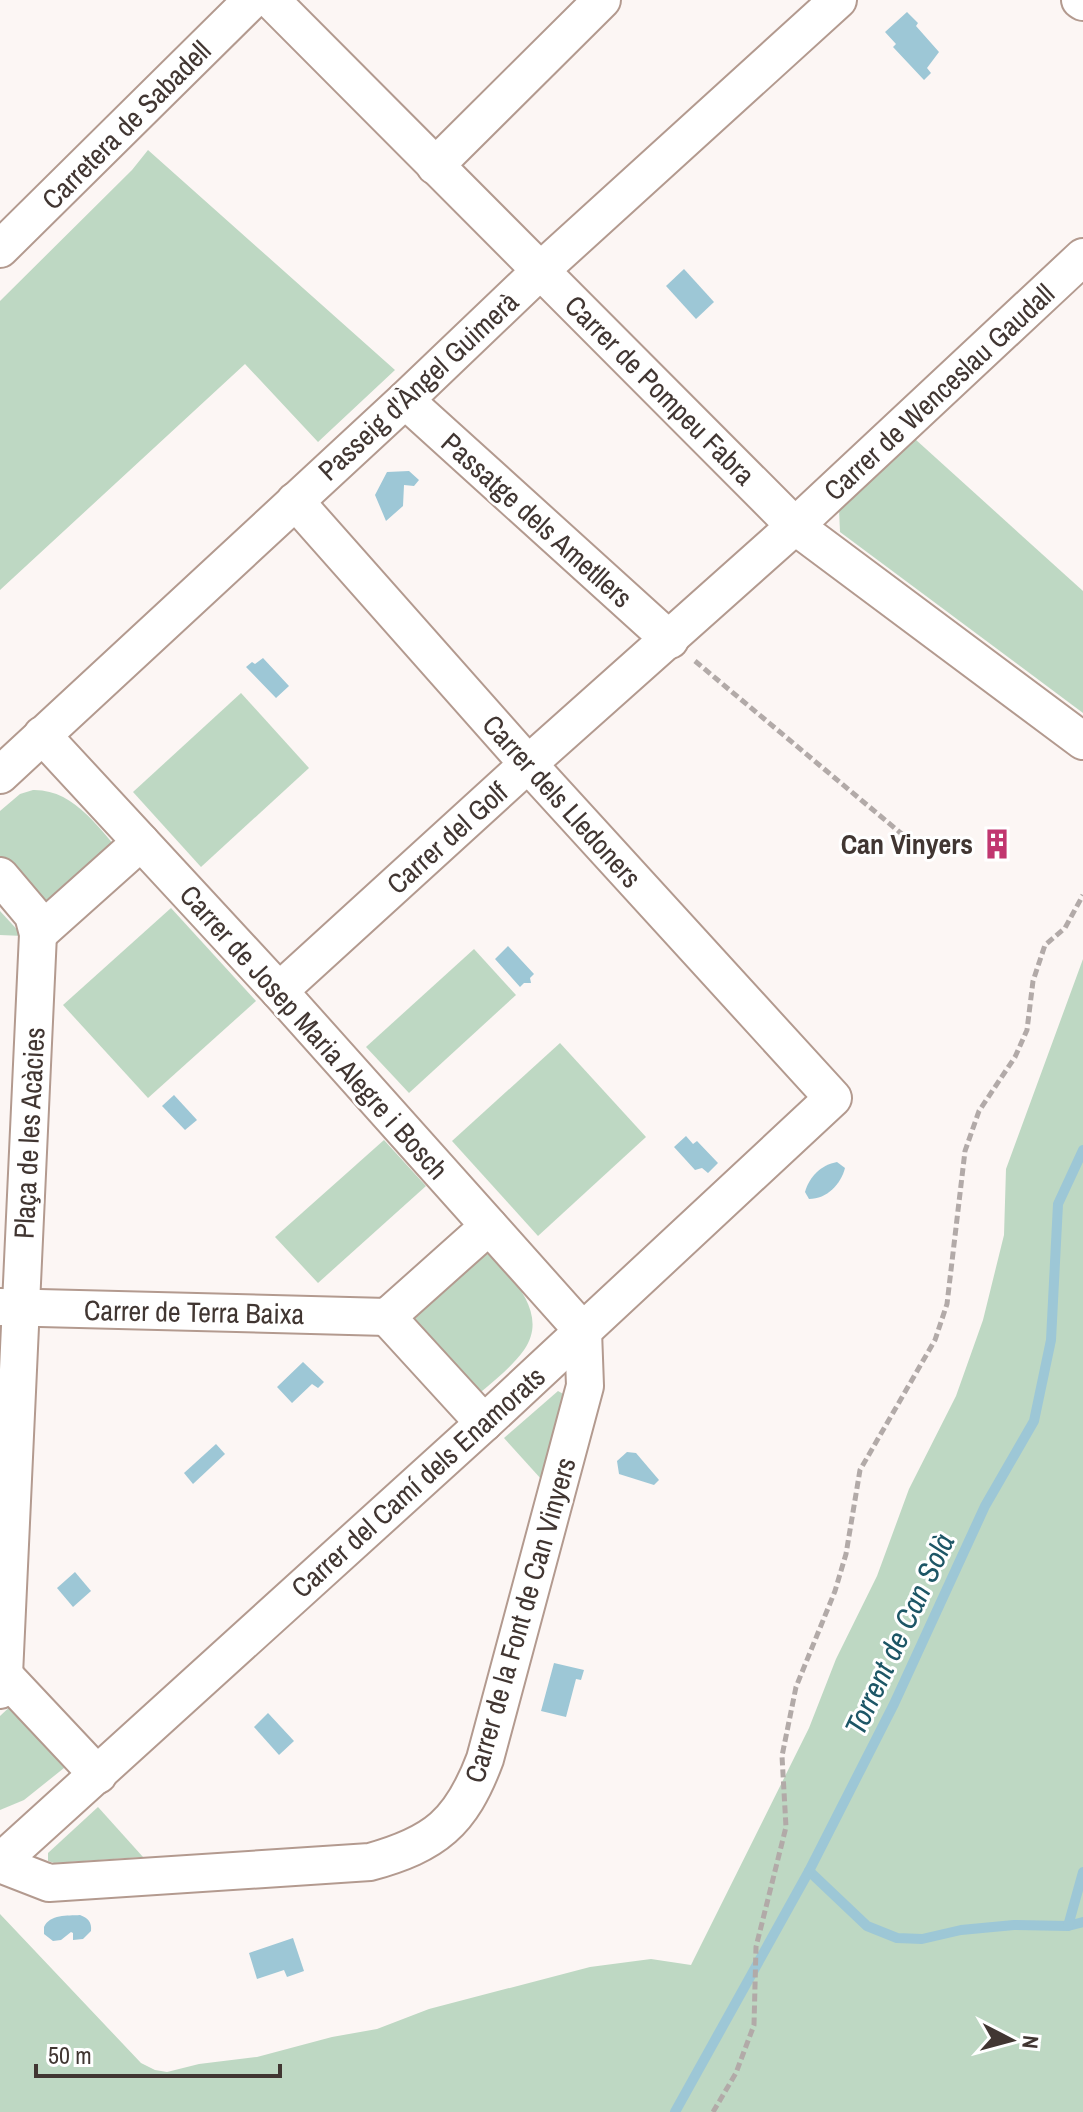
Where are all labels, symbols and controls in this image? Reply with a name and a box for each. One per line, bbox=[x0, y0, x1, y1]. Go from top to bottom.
street label: Carretera de Sabadell bbox=[33, 32, 219, 218]
street label: Carrer de Wenceslau Gaudall bbox=[816, 275, 1062, 509]
street label: Passeig d'Àngel Guimerà bbox=[310, 283, 527, 489]
street label: Carrer de Pompeu Fabra bbox=[557, 287, 763, 493]
street label: Passatge dels Ametllers bbox=[433, 424, 641, 616]
street label: Carrer dels Lledoners bbox=[474, 706, 650, 896]
street label: Carrer del Golf bbox=[378, 773, 516, 902]
place label: Can Vinyers bbox=[841, 825, 973, 863]
building icon: Can Vinyers bbox=[980, 827, 1014, 861]
street label: Carrer de Josep Maria Alegre i Bosch bbox=[171, 877, 457, 1187]
street label: Plaça de les Acàcies bbox=[4, 1026, 54, 1240]
street label: Carrer de Terra Baixa bbox=[83, 1291, 305, 1333]
street label: Carrer del Camí dels Enamorats bbox=[283, 1358, 553, 1606]
street label: Carrer de la Font de Can Vinyers bbox=[455, 1453, 585, 1787]
water label: Torrent de Can Solà bbox=[835, 1527, 963, 1741]
north arrow bbox=[971, 2000, 1051, 2080]
scale bar bbox=[36, 2028, 280, 2078]
text: N bbox=[1015, 2034, 1046, 2050]
text: 50 m bbox=[48, 2039, 92, 2071]

